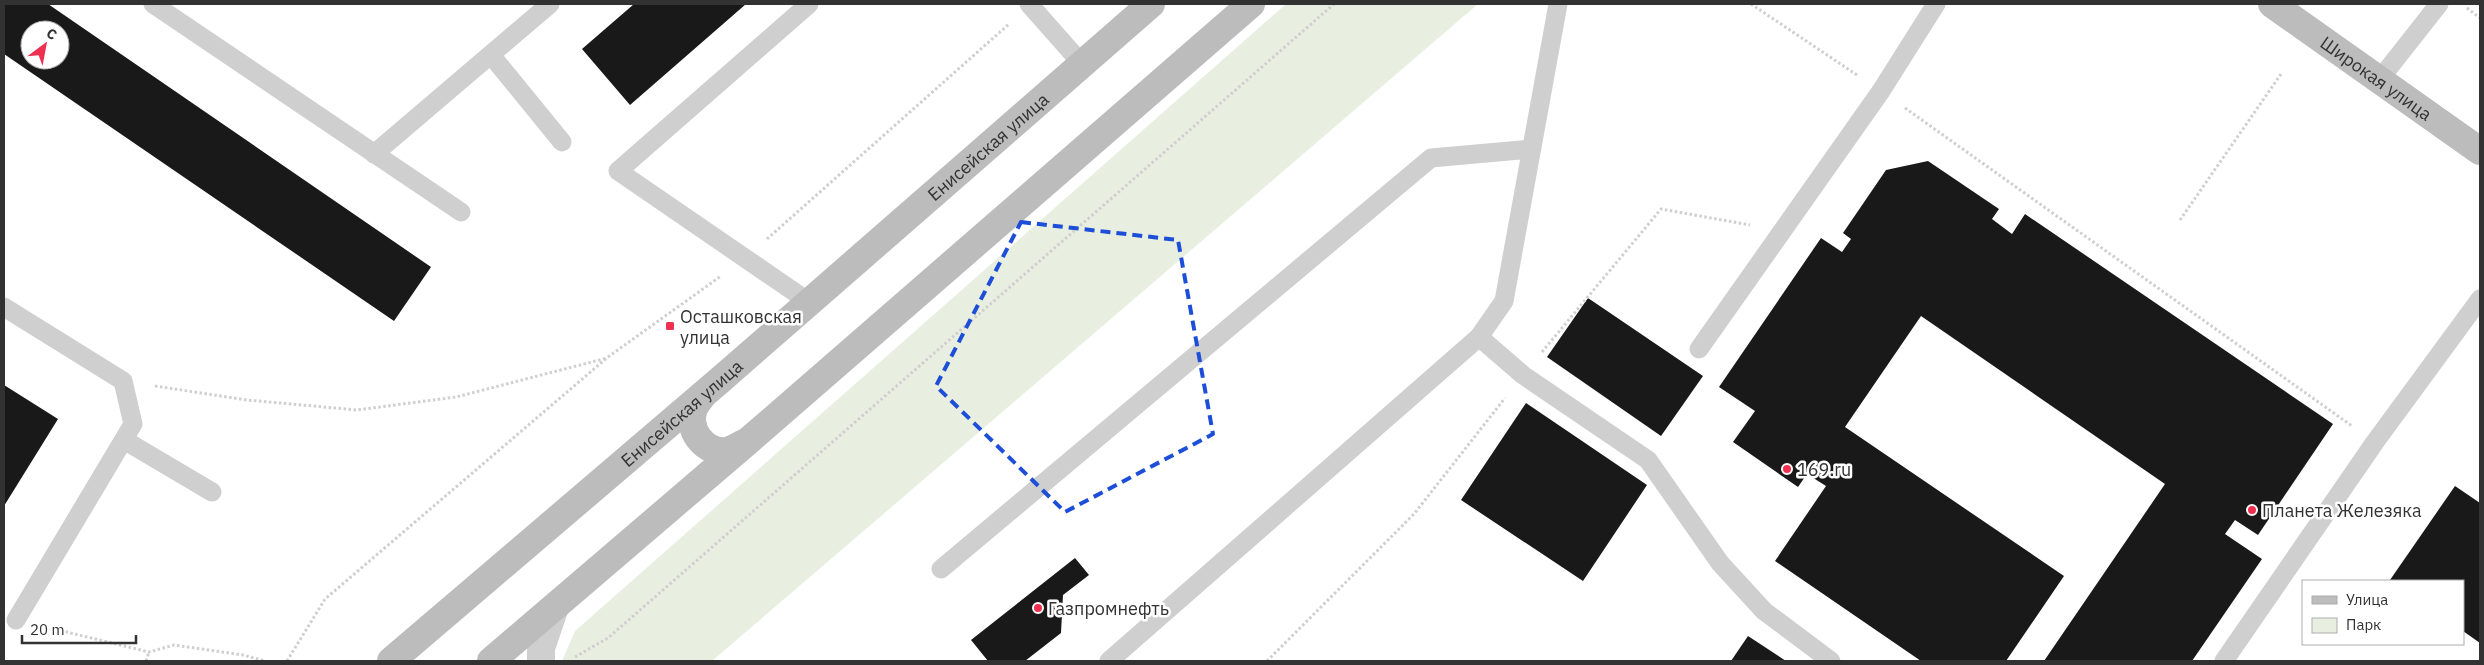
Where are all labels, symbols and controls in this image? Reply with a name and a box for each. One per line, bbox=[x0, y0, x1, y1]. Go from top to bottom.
north arrow bbox=[20, 20, 70, 70]
text: С bbox=[43, 24, 61, 44]
street label: Широкая улица bbox=[2316, 31, 2437, 125]
street label: Енисейская улица bbox=[922, 87, 1053, 206]
place label: Осташковская улица bbox=[680, 305, 802, 349]
marker: Осташковская улица bbox=[664, 320, 676, 332]
street label: Енисейская улица bbox=[616, 354, 747, 472]
place label: 169.ru bbox=[1797, 458, 1851, 481]
marker: 169.ru bbox=[1781, 463, 1793, 475]
place label: Планета Железяка bbox=[2262, 499, 2422, 522]
marker: Планета Железяка bbox=[2246, 504, 2258, 516]
legend bbox=[2302, 580, 2464, 645]
text: Улица bbox=[2346, 590, 2388, 609]
place label: Газпромнефть bbox=[1048, 597, 1169, 620]
marker: Газпромнефть bbox=[1032, 602, 1044, 614]
scale bar bbox=[22, 612, 136, 644]
text: Парк bbox=[2346, 615, 2381, 634]
text: 20 m bbox=[30, 620, 65, 639]

